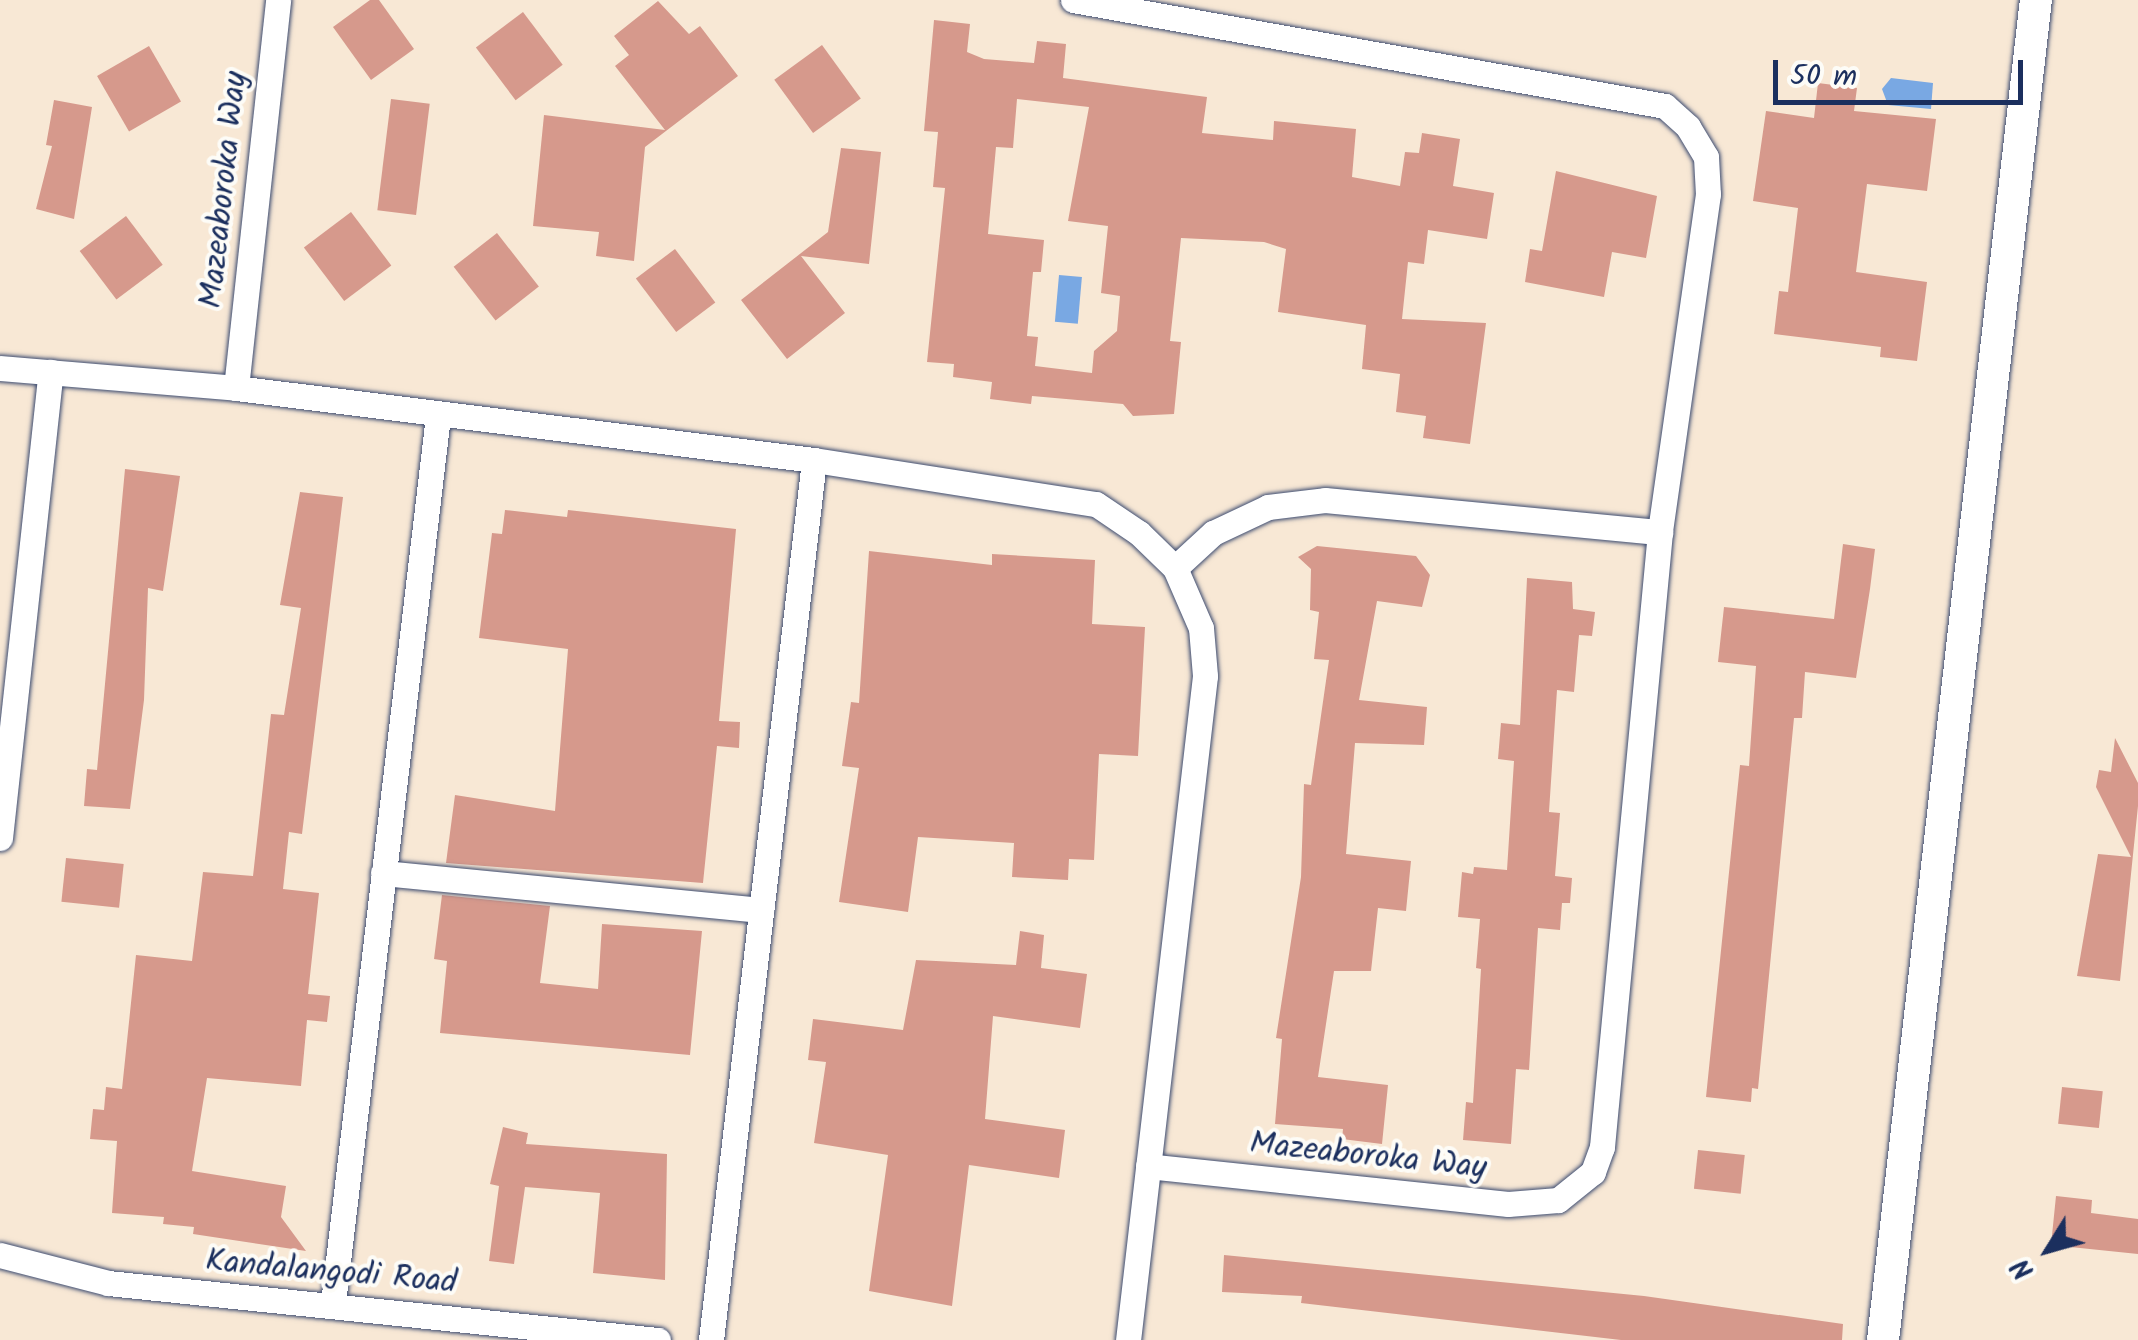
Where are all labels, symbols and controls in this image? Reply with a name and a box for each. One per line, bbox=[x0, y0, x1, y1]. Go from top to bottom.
scale bar bbox=[1778, 40, 2028, 102]
text: 50 m bbox=[1790, 53, 1857, 101]
street label: Mazeaboroka Way bbox=[193, 70, 257, 310]
street label: Mazeaboroka Way bbox=[1248, 1125, 1488, 1189]
north arrow bbox=[1998, 1200, 2098, 1300]
street label: Kandalangodi Road bbox=[204, 1243, 458, 1303]
text: N bbox=[2000, 1248, 2047, 1289]

